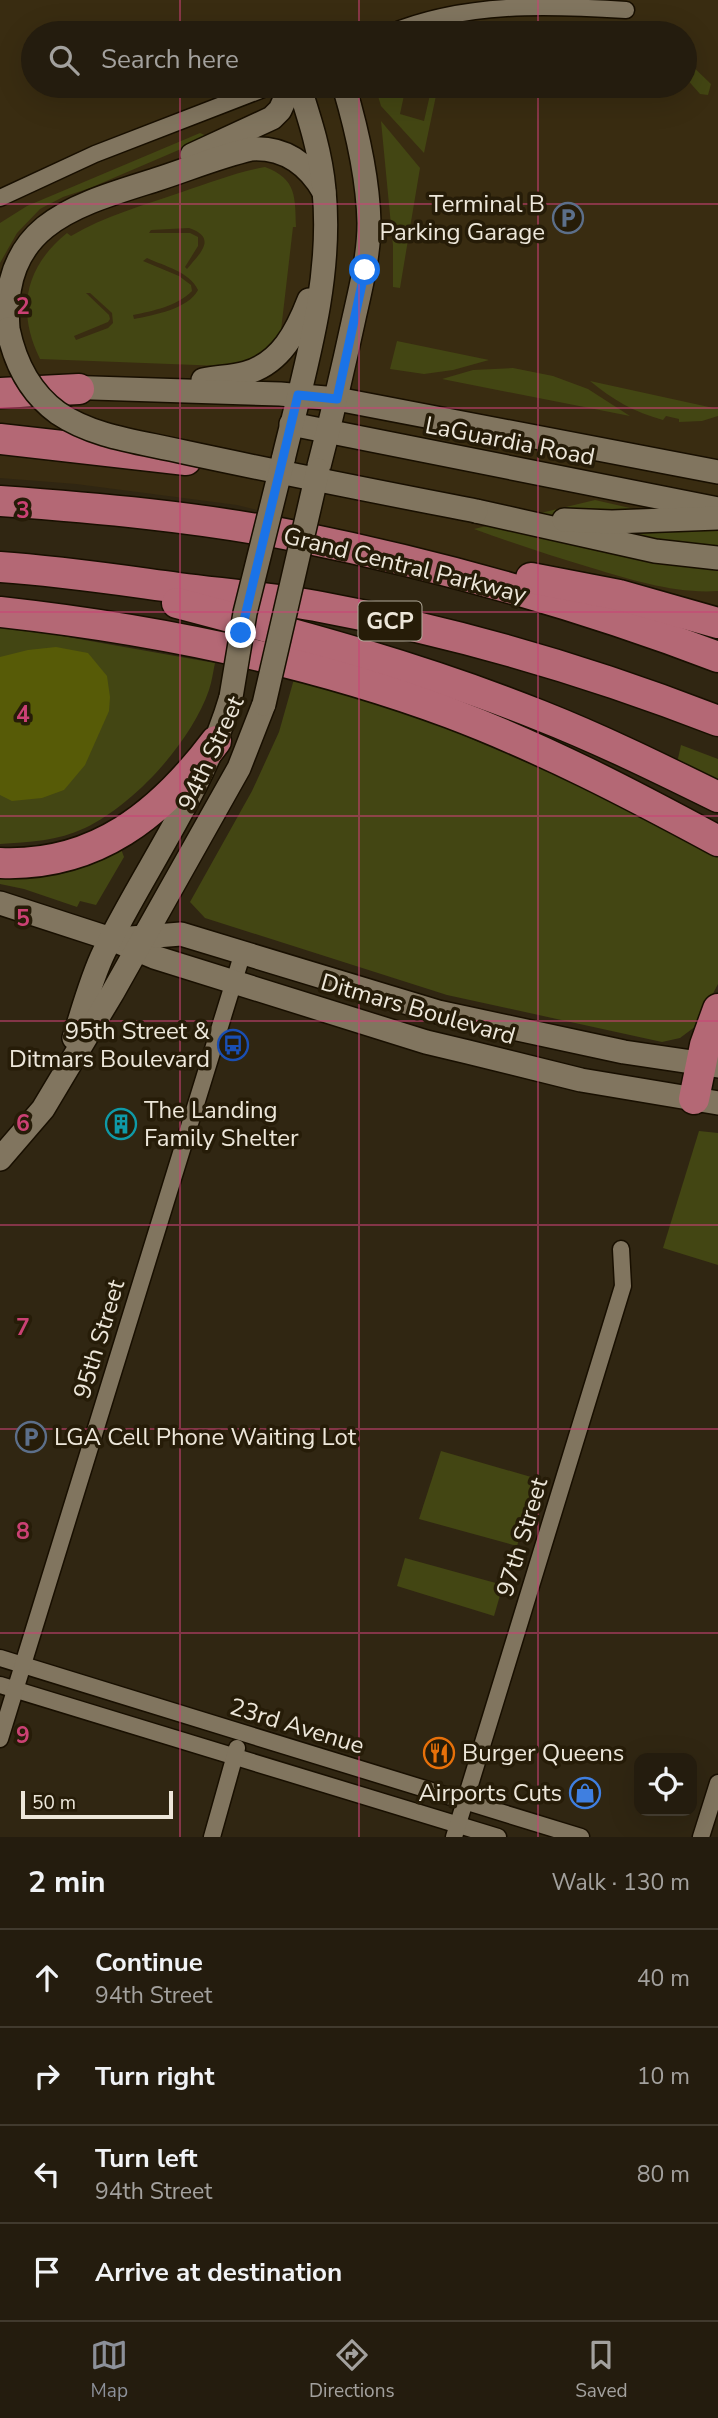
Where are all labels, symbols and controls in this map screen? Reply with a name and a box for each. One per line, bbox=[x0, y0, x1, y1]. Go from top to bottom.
search box bbox=[21, 21, 697, 98]
icon: search bbox=[45, 41, 83, 79]
text: Search here bbox=[101, 42, 239, 77]
place label: Terminal B Parking Garage bbox=[379, 188, 545, 248]
parking icon: Terminal B Parking Garage bbox=[551, 201, 585, 235]
route start bbox=[349, 254, 380, 285]
text: 2 bbox=[16, 291, 30, 322]
street label: LaGuardia Road bbox=[422, 409, 598, 473]
text: 3 bbox=[16, 495, 30, 526]
street label: Grand Central Parkway bbox=[280, 519, 531, 611]
road number: GCP bbox=[358, 601, 422, 640]
route end bbox=[225, 617, 256, 648]
street label: 94th Street bbox=[171, 690, 252, 815]
text: 4 bbox=[16, 699, 30, 730]
text: 5 bbox=[16, 903, 30, 934]
street label: Ditmars Boulevard bbox=[317, 966, 519, 1052]
place label: 95th Street & Ditmars Boulevard bbox=[9, 1015, 210, 1075]
bus stop icon: 95th Street & Ditmars Boulevard bbox=[216, 1028, 250, 1062]
place label: The Landing Family Shelter bbox=[144, 1094, 299, 1154]
building icon: The Landing Family Shelter bbox=[104, 1107, 138, 1141]
text: 6 bbox=[16, 1108, 30, 1139]
street label: 95th Street bbox=[66, 1275, 132, 1402]
text: 7 bbox=[16, 1312, 30, 1343]
parking icon: LGA Cell Phone Waiting Lot bbox=[14, 1420, 48, 1454]
place label: LGA Cell Phone Waiting Lot bbox=[54, 1421, 357, 1453]
street label: 97th Street bbox=[489, 1473, 555, 1600]
text: 8 bbox=[16, 1516, 30, 1547]
street label: 23rd Avenue bbox=[226, 1690, 368, 1762]
text: 9 bbox=[16, 1720, 30, 1751]
restaurant icon: Burger Queens bbox=[422, 1736, 456, 1770]
place label: Burger Queens bbox=[462, 1737, 624, 1769]
map controls bbox=[634, 1753, 697, 1816]
button: locate bbox=[634, 1753, 697, 1816]
shop icon: Airports Cuts bbox=[568, 1776, 602, 1810]
place label: Airports Cuts bbox=[418, 1777, 562, 1809]
scale bar bbox=[21, 1788, 173, 1820]
text: 50 m bbox=[32, 1790, 76, 1816]
text: 2 min bbox=[28, 1862, 106, 1903]
text: Walk · 130 m bbox=[551, 1867, 690, 1898]
text: Continue bbox=[95, 1945, 203, 1980]
icon: ahead bbox=[28, 1959, 66, 1997]
text: 40 m bbox=[637, 1963, 690, 1994]
text: 94th Street bbox=[95, 1980, 212, 2011]
icon: right bbox=[28, 2057, 66, 2095]
text: Turn right bbox=[95, 2059, 214, 2094]
text: 10 m bbox=[637, 2061, 690, 2092]
text: Turn left bbox=[95, 2141, 198, 2176]
icon: left bbox=[28, 2155, 66, 2193]
text: 80 m bbox=[637, 2159, 690, 2190]
text: 94th Street bbox=[95, 2176, 212, 2207]
icon: arrive bbox=[28, 2253, 66, 2291]
text: Arrive at destination bbox=[95, 2255, 342, 2290]
tab: Map bbox=[90, 2336, 128, 2404]
tab: Directions bbox=[309, 2336, 395, 2404]
tab: Saved bbox=[575, 2336, 628, 2404]

